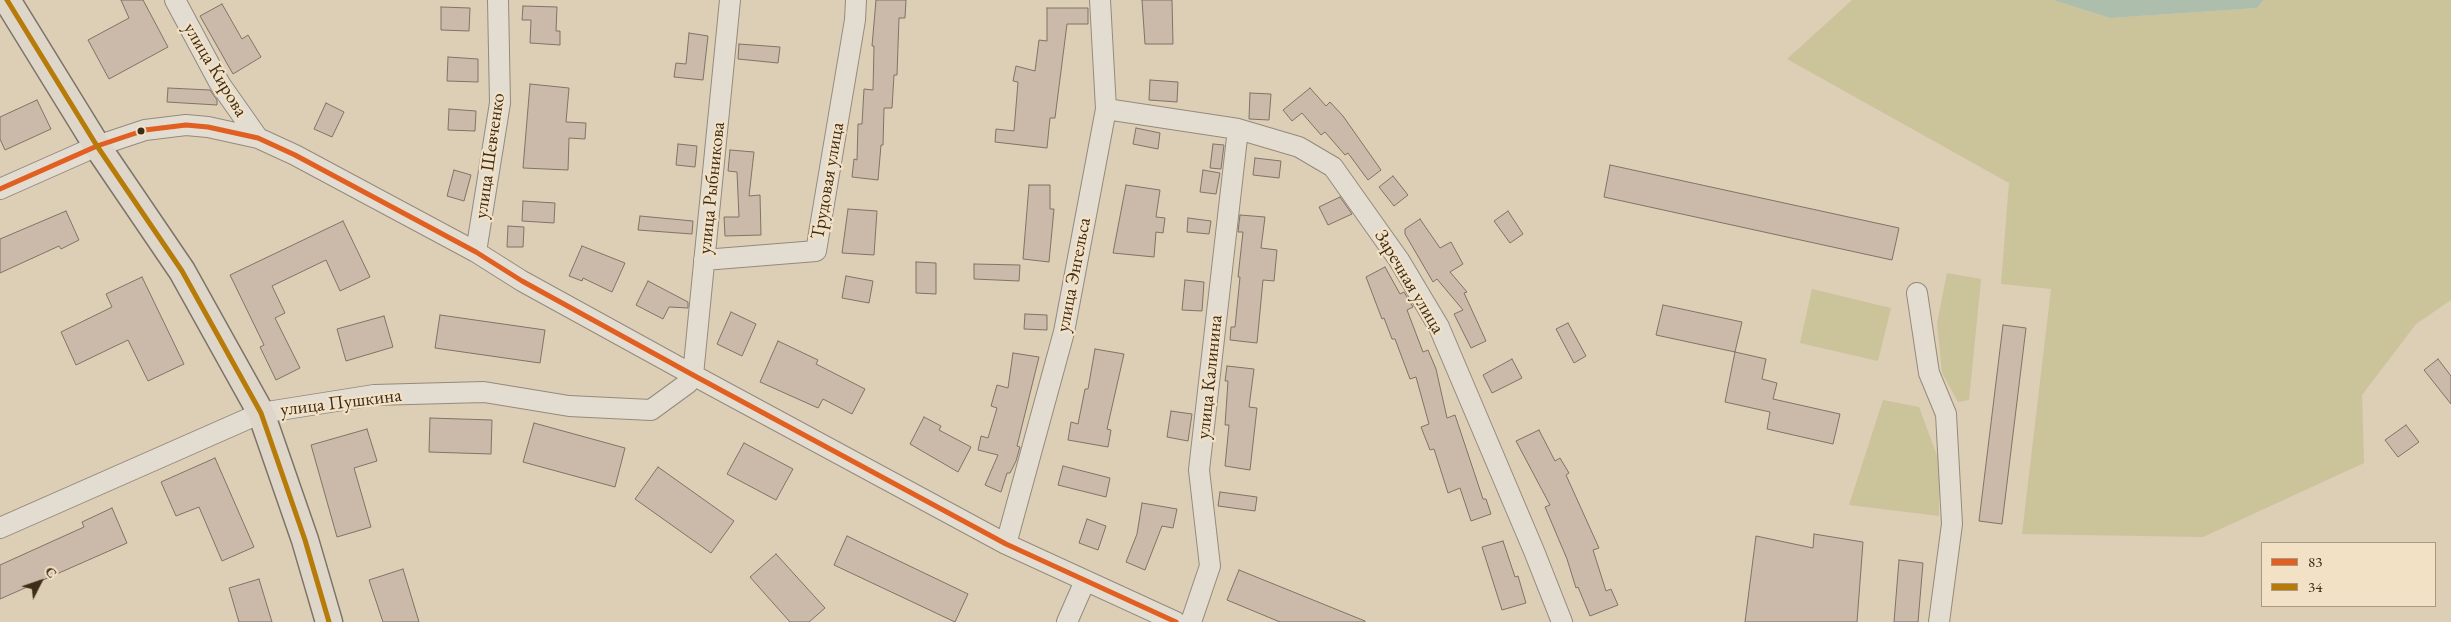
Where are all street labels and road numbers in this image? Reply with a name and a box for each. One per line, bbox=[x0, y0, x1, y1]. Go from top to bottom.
street label: улица Кирова bbox=[178, 19, 252, 121]
street label: улица Шевченко bbox=[470, 92, 510, 220]
street label: улица Рыбникова bbox=[694, 121, 730, 255]
street label: Трудовая улица bbox=[806, 121, 850, 241]
street label: улица Энгельса bbox=[1052, 216, 1096, 334]
street label: Заречная улица bbox=[1369, 226, 1449, 338]
street label: улица Калинина bbox=[1192, 314, 1228, 440]
street label: улица Пушкина bbox=[279, 384, 403, 422]

